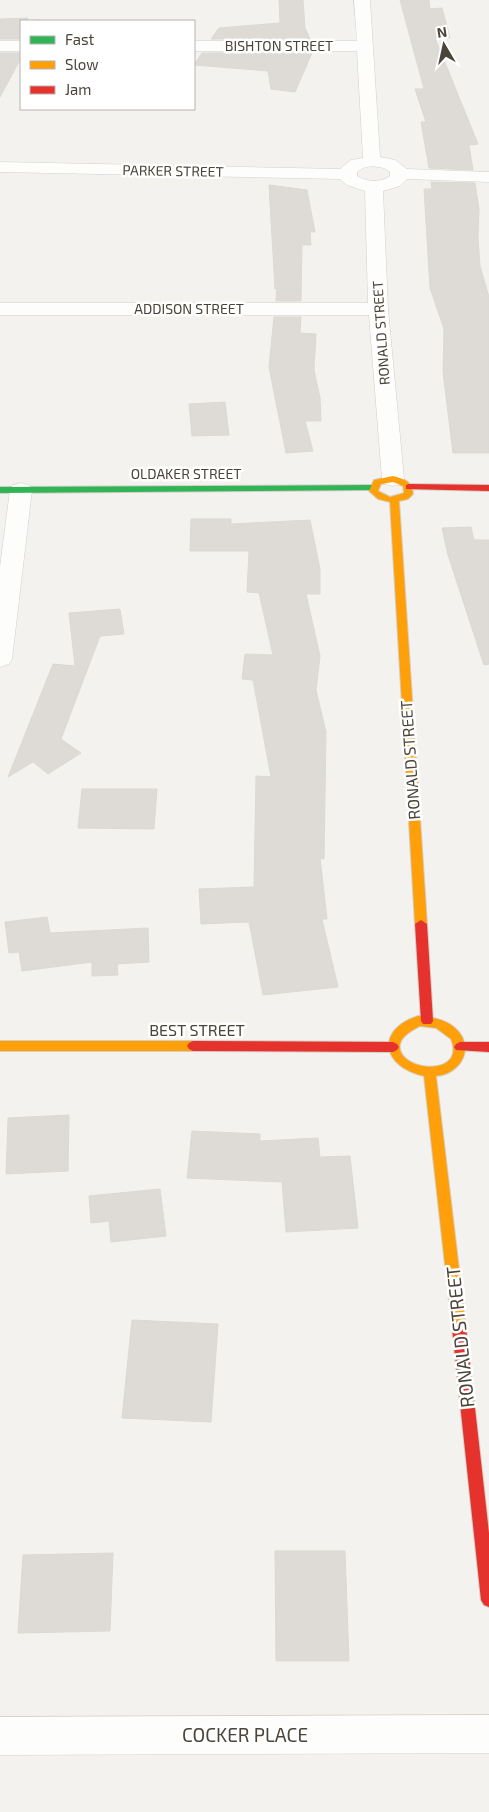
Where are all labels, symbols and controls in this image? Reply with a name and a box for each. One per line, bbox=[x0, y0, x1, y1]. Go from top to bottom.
legend bbox=[20, 20, 195, 110]
north arrow bbox=[419, 20, 469, 70]
text: N bbox=[436, 22, 448, 41]
text: Fast bbox=[65, 30, 95, 48]
street label: BISHTON STREET bbox=[225, 37, 333, 54]
text: Slow bbox=[65, 55, 99, 73]
text: Jam bbox=[65, 80, 91, 98]
street label: PARKER STREET bbox=[122, 161, 224, 180]
street label: RONALD STREET bbox=[368, 280, 393, 386]
street label: ADDISON STREET bbox=[134, 300, 244, 317]
street label: OLDAKER STREET bbox=[131, 465, 241, 482]
street label: RONALD STREET bbox=[396, 700, 423, 820]
street label: BEST STREET bbox=[149, 1020, 245, 1039]
street label: RONALD STREET bbox=[441, 1265, 478, 1409]
street label: COCKER PLACE bbox=[182, 1723, 308, 1746]

